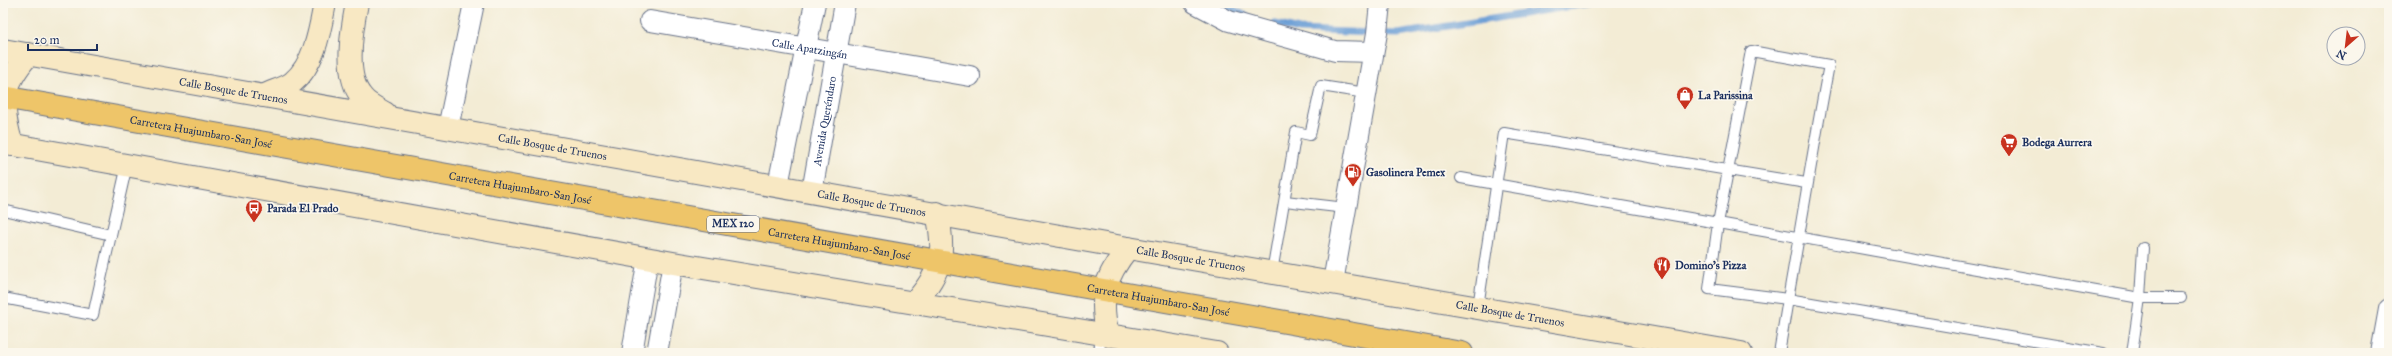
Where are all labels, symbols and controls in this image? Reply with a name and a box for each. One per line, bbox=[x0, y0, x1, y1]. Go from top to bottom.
scale bar bbox=[28, 26, 97, 52]
north arrow bbox=[2326, 26, 2366, 66]
text: 20 m bbox=[34, 33, 60, 47]
street label: Calle Apatzingán bbox=[771, 36, 848, 61]
text: N bbox=[2334, 46, 2349, 62]
street label: Calle Bosque de Truenos bbox=[178, 75, 289, 107]
street label: Avenida Queréndaro bbox=[810, 75, 839, 168]
shop icon: La Parissina bbox=[1675, 85, 1695, 110]
place label: La Parissina bbox=[1698, 89, 1753, 102]
street label: Carretera Huajumbaro-San José bbox=[129, 113, 274, 151]
street label: Calle Bosque de Truenos bbox=[497, 131, 608, 163]
supermarket icon: Bodega Aurrera bbox=[1999, 132, 2019, 157]
place label: Bodega Aurrera bbox=[2022, 136, 2092, 149]
fuel station icon: Gasolinera Pemex bbox=[1343, 162, 1363, 187]
place label: Gasolinera Pemex bbox=[1366, 166, 1445, 179]
street label: Carretera Huajumbaro-San José bbox=[448, 169, 593, 207]
street label: Calle Bosque de Truenos bbox=[816, 187, 927, 219]
bus stop icon: Parada El Prado bbox=[244, 198, 264, 223]
place label: Parada El Prado bbox=[267, 202, 339, 215]
road number: MEX 120 bbox=[707, 216, 759, 232]
street label: Carretera Huajumbaro-San José bbox=[767, 225, 912, 263]
street label: Calle Bosque de Truenos bbox=[1135, 243, 1246, 274]
restaurant icon: Domino's Pizza bbox=[1652, 255, 1672, 280]
place label: Domino's Pizza bbox=[1675, 259, 1747, 272]
street label: Carretera Huajumbaro-San José bbox=[1086, 281, 1231, 319]
street label: Calle Bosque de Truenos bbox=[1455, 298, 1566, 329]

